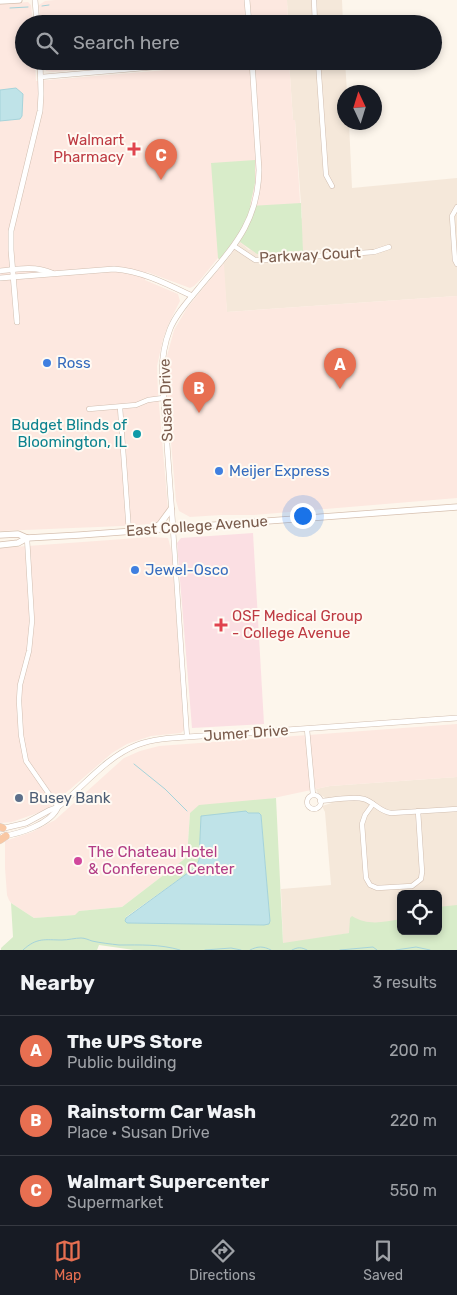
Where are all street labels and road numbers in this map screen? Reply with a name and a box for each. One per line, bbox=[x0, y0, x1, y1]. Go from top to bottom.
street label: Parkway Court bbox=[259, 243, 361, 267]
street label: Susan Drive bbox=[156, 358, 176, 442]
street label: East College Avenue bbox=[126, 512, 268, 540]
street label: Jumer Drive bbox=[203, 721, 289, 745]

